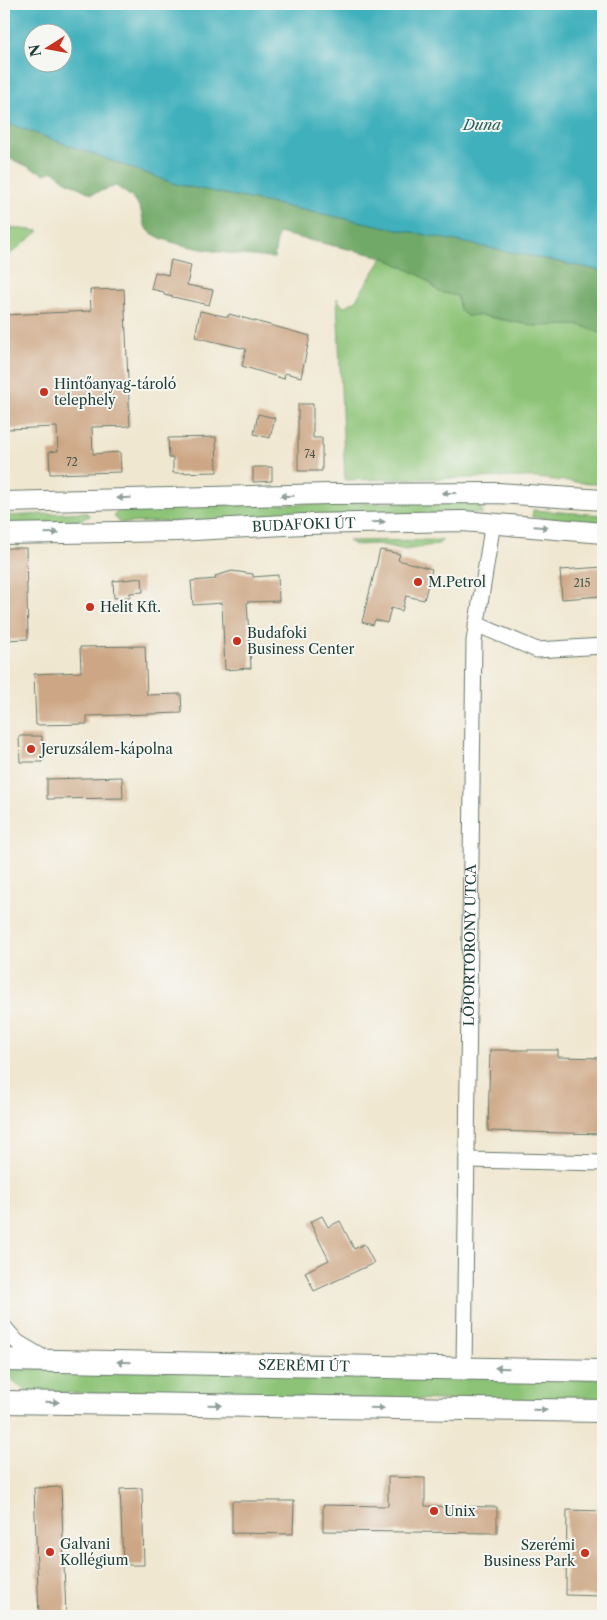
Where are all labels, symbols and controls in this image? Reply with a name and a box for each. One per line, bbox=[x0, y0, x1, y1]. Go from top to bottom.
north arrow bbox=[22, 22, 72, 72]
text: N bbox=[25, 43, 45, 58]
water label: Duna bbox=[462, 115, 501, 134]
place label: Hintőanyag-tároló telephely bbox=[54, 375, 176, 409]
marker: Hintőanyag-tároló telephely bbox=[38, 386, 50, 398]
house number: 74 bbox=[304, 447, 316, 461]
house number: 72 bbox=[66, 455, 78, 469]
one-way arrow bbox=[441, 490, 457, 498]
one-way arrow bbox=[278, 492, 294, 500]
one-way arrow bbox=[116, 494, 132, 502]
street label: BUDAFOKI ÚT bbox=[252, 513, 356, 536]
one-way arrow bbox=[370, 518, 386, 526]
one-way arrow bbox=[534, 523, 550, 531]
one-way arrow bbox=[45, 529, 61, 537]
place label: M.Petrol bbox=[428, 573, 486, 591]
marker: M.Petrol bbox=[412, 576, 424, 588]
house number: 215 bbox=[574, 576, 590, 590]
place label: Helit Kft. bbox=[100, 598, 161, 616]
marker: Helit Kft. bbox=[84, 601, 96, 613]
place label: Budafoki Business Center bbox=[247, 624, 354, 658]
marker: Budafoki Business Center bbox=[231, 635, 243, 647]
place label: Jeruzsálem-kápolna bbox=[39, 740, 174, 758]
marker: Jeruzsálem-kápolna bbox=[25, 743, 37, 755]
street label: LŐPORTORONY UTCA bbox=[459, 863, 480, 1026]
street label: SZERÉMI ÚT bbox=[258, 1356, 351, 1375]
one-way arrow bbox=[116, 1358, 132, 1366]
one-way arrow bbox=[494, 1364, 510, 1372]
one-way arrow bbox=[45, 1399, 61, 1407]
one-way arrow bbox=[207, 1401, 223, 1409]
one-way arrow bbox=[370, 1404, 386, 1412]
one-way arrow bbox=[532, 1406, 548, 1414]
place label: Unix bbox=[444, 1502, 476, 1520]
marker: Unix bbox=[428, 1505, 440, 1517]
place label: Galvani Kollégium bbox=[60, 1535, 128, 1569]
place label: Szerémi Business Park bbox=[483, 1536, 576, 1570]
marker: Galvani Kollégium bbox=[44, 1546, 56, 1558]
marker: Szerémi Business Park bbox=[579, 1547, 591, 1559]

